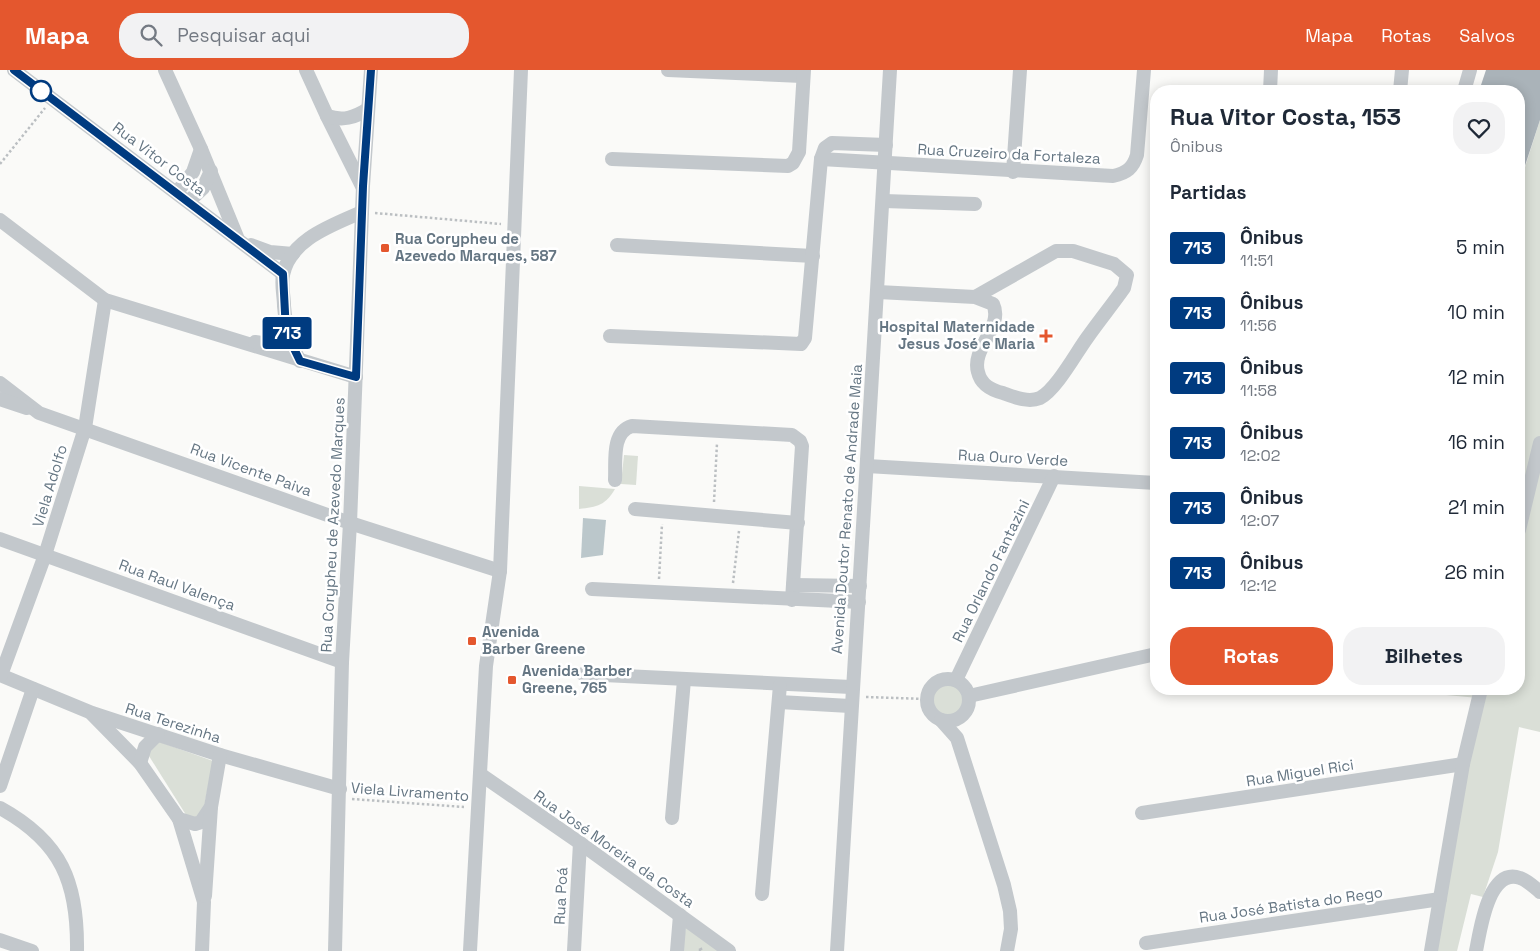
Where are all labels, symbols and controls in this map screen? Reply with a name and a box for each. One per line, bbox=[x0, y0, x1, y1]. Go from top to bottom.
search box bbox=[119, 13, 469, 58]
text: Mapa bbox=[25, 20, 89, 51]
icon: search bbox=[137, 21, 165, 49]
text: Pesquisar aqui bbox=[177, 23, 310, 48]
text: Mapa bbox=[1305, 24, 1353, 47]
text: Rotas bbox=[1381, 24, 1431, 47]
text: Salvos bbox=[1459, 24, 1515, 47]
unlabelled marker bbox=[30, 80, 52, 102]
text: Rua Vitor Costa, 153 bbox=[1170, 101, 1401, 132]
button: heart bbox=[1453, 102, 1505, 154]
street label: Rua Vitor Costa bbox=[109, 117, 210, 200]
text: Ônibus bbox=[1170, 136, 1223, 157]
street label: Rua Cruzeiro da Fortaleza bbox=[917, 139, 1101, 168]
text: Partidas bbox=[1170, 180, 1247, 205]
text: Ônibus bbox=[1240, 225, 1303, 250]
place label: Rua Corypheu de Azevedo Marques, 587 bbox=[395, 229, 557, 265]
text: 5 min bbox=[1456, 235, 1505, 260]
text: 713 bbox=[1183, 236, 1212, 259]
marker: Rua Corypheu de Azevedo Marques, 587 bbox=[379, 242, 391, 254]
text: 11:51 bbox=[1240, 250, 1273, 271]
text: Ônibus bbox=[1240, 290, 1303, 315]
text: 10 min bbox=[1447, 300, 1505, 325]
text: 713 bbox=[1183, 301, 1212, 324]
text: 11:56 bbox=[1240, 315, 1277, 336]
line badge: 713 bbox=[258, 317, 316, 349]
place label: Hospital Maternidade Jesus José e Maria bbox=[879, 317, 1035, 353]
text: 713 bbox=[273, 321, 301, 344]
marker: Hospital Maternidade Jesus José e Maria bbox=[1039, 329, 1053, 343]
text: Ônibus bbox=[1240, 355, 1303, 380]
street label: Avenida Doutor Renato de Andrade Maia bbox=[827, 363, 866, 655]
text: 12 min bbox=[1448, 365, 1505, 390]
text: 713 bbox=[1183, 366, 1212, 389]
text: 11:58 bbox=[1240, 380, 1277, 401]
street label: Rua Corypheu de Azevedo Marques bbox=[316, 397, 349, 653]
text: Ônibus bbox=[1240, 420, 1303, 445]
text: 16 min bbox=[1448, 430, 1505, 455]
text: 713 bbox=[1183, 431, 1212, 454]
street label: Rua Vicente Paiva bbox=[188, 439, 315, 500]
street label: Viela Adolfo bbox=[28, 442, 71, 529]
street label: Rua Ouro Verde bbox=[958, 445, 1069, 470]
text: 12:02 bbox=[1240, 445, 1280, 466]
text: Ônibus bbox=[1240, 485, 1303, 510]
text: 21 min bbox=[1448, 495, 1505, 520]
street label: Rua Orlando Fantazini bbox=[948, 496, 1033, 645]
text: 713 bbox=[1183, 496, 1212, 519]
text: 12:07 bbox=[1240, 510, 1279, 531]
text: Ônibus bbox=[1240, 550, 1303, 575]
street label: Rua Raul Valença bbox=[116, 555, 238, 614]
text: 26 min bbox=[1444, 560, 1505, 585]
text: 713 bbox=[1183, 561, 1212, 584]
text: 12:12 bbox=[1240, 575, 1277, 596]
place label: Avenida Barber Greene bbox=[482, 622, 586, 658]
button: Rotas bbox=[1170, 627, 1333, 685]
button: Bilhetes bbox=[1343, 627, 1505, 685]
marker: Avenida Barber Greene bbox=[466, 635, 478, 647]
place label: Avenida Barber Greene, 765 bbox=[522, 661, 632, 697]
marker: Avenida Barber Greene, 765 bbox=[506, 674, 518, 686]
street label: Rua Terezinha bbox=[123, 698, 224, 747]
street label: Rua Miguel Rici bbox=[1245, 755, 1355, 790]
street label: Viela Livramento bbox=[350, 778, 470, 805]
street label: Rua José Moreira da Costa bbox=[530, 786, 699, 912]
street label: Rua Poá bbox=[550, 866, 572, 925]
street label: Rua José Batista do Rego bbox=[1198, 882, 1384, 927]

